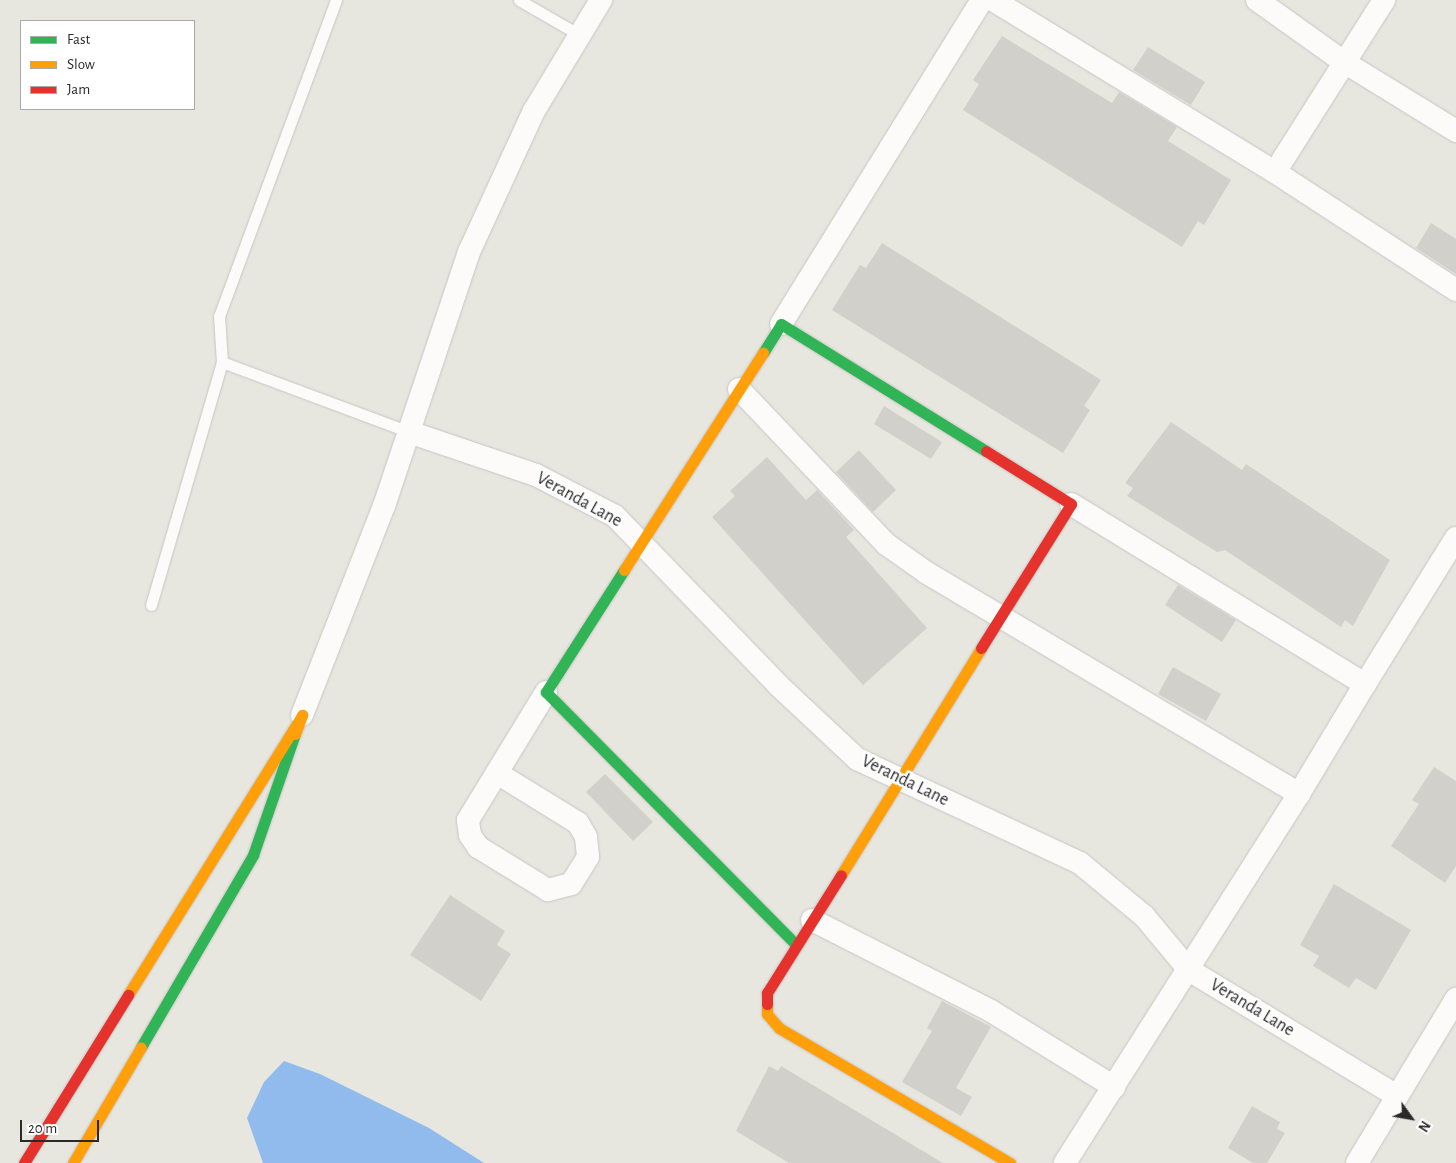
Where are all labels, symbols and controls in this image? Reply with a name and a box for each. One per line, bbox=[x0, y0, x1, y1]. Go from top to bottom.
legend bbox=[20, 20, 195, 110]
text: Fast bbox=[67, 32, 90, 47]
text: Slow bbox=[67, 57, 95, 72]
text: Jam bbox=[67, 82, 90, 97]
street label: Veranda Lane bbox=[532, 468, 626, 532]
street label: Veranda Lane bbox=[858, 751, 952, 811]
street label: Veranda Lane bbox=[1206, 974, 1298, 1042]
north arrow bbox=[1386, 1093, 1436, 1143]
scale bar bbox=[22, 1110, 101, 1142]
text: N bbox=[1415, 1118, 1432, 1134]
text: 20 m bbox=[28, 1121, 57, 1136]

